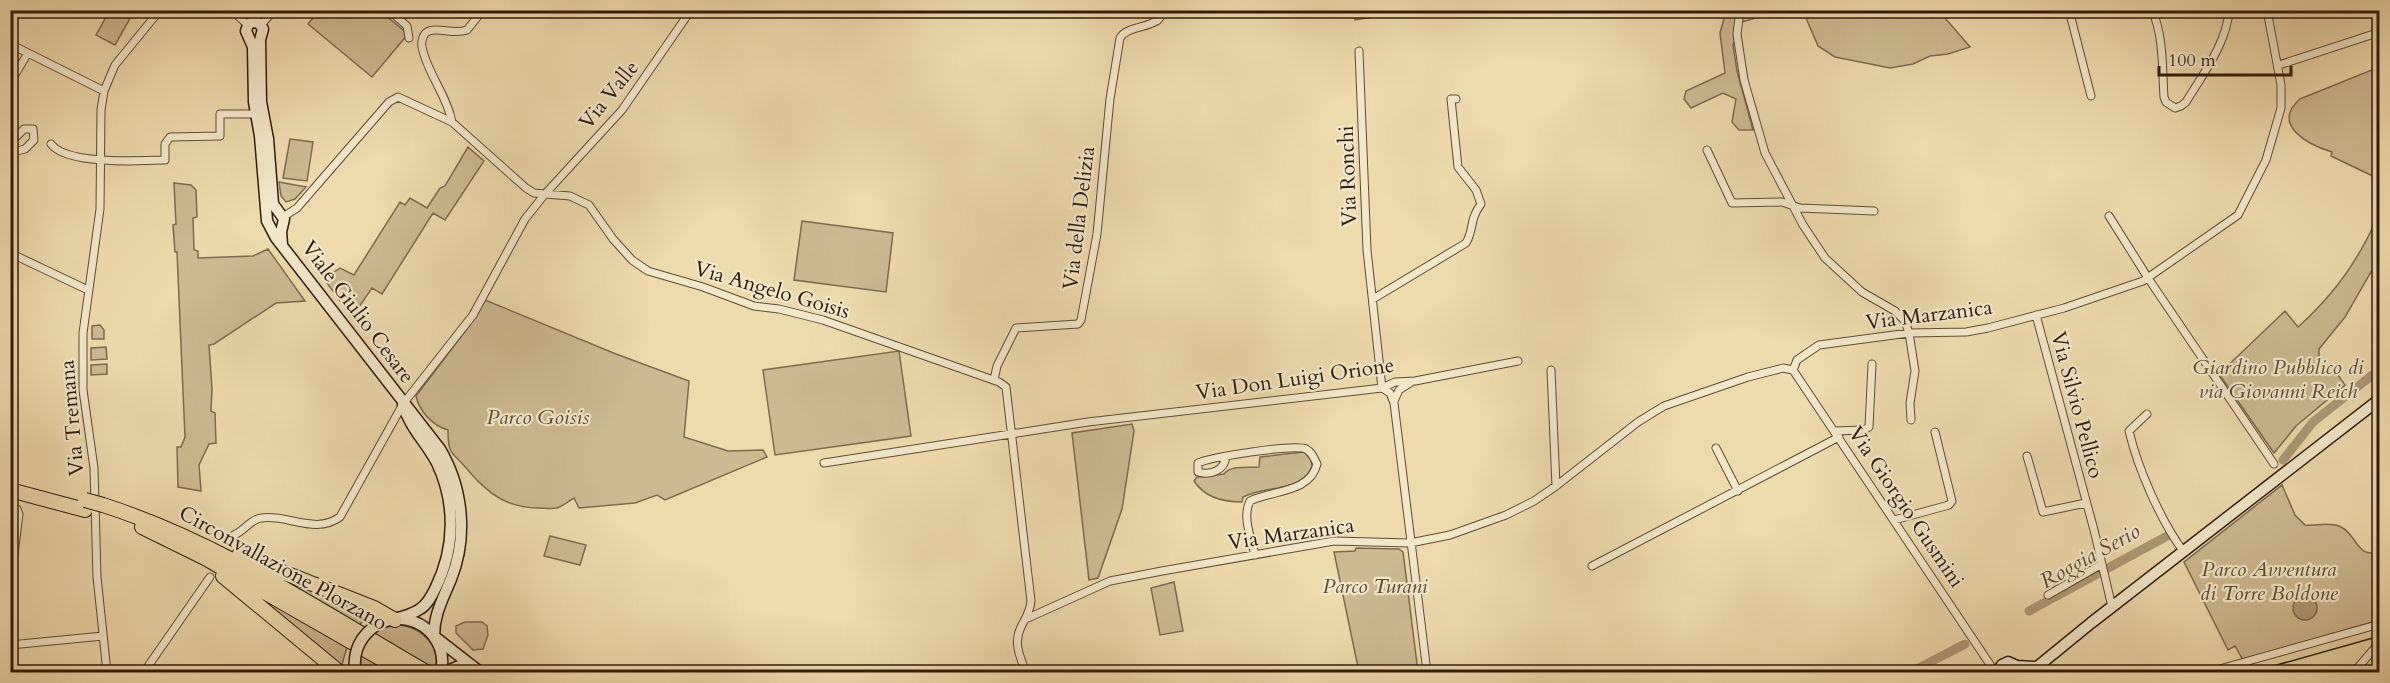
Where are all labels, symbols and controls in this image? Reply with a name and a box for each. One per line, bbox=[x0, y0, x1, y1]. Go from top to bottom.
scale bar bbox=[2159, 39, 2291, 77]
text: 100 m bbox=[2168, 48, 2216, 73]
street label: Via Valle bbox=[572, 54, 646, 136]
street label: Via Ronchi bbox=[1332, 125, 1364, 227]
street label: Via della Delizia bbox=[1056, 145, 1102, 291]
street label: Viale Giulio Cesare bbox=[295, 235, 421, 389]
street label: Via Angelo Goisis bbox=[691, 254, 853, 326]
street label: Via Marzanica bbox=[1864, 293, 1994, 337]
street label: Via Silvio Pellico bbox=[2043, 328, 2111, 482]
street label: Via Don Luigi Orione bbox=[1194, 351, 1396, 407]
park label: Giardino Pubblico di via Giovanni Reich bbox=[2193, 353, 2364, 406]
street label: Via Tremana bbox=[52, 359, 92, 477]
park label: Parco Goisis bbox=[487, 403, 589, 432]
street label: Via Giorgio Gusmini bbox=[1841, 421, 1971, 593]
street label: Circonvallazione Plorzano bbox=[174, 499, 392, 637]
street label: Via Marzanica bbox=[1226, 511, 1356, 557]
water label: Roggia Serio bbox=[2034, 516, 2146, 596]
park label: Parco Avventura di Torre Boldone bbox=[2200, 555, 2339, 608]
park label: Parco Turani bbox=[1323, 572, 1428, 601]

